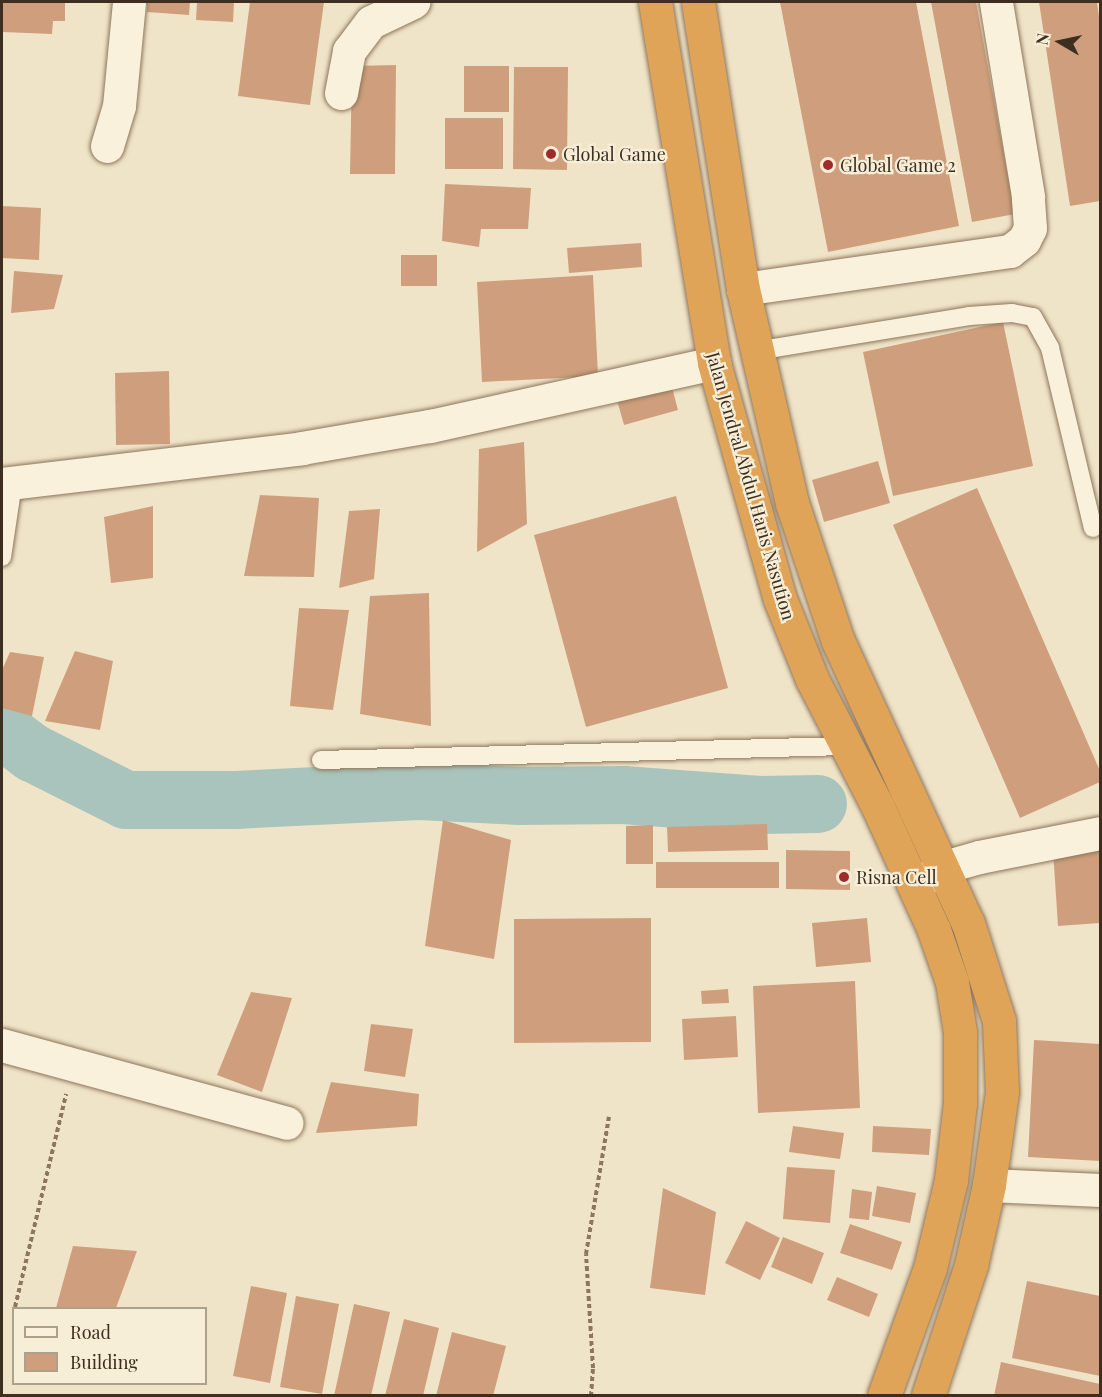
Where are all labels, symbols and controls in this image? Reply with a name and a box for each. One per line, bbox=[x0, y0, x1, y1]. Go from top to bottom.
north arrow bbox=[1030, 12, 1090, 72]
text: N bbox=[1030, 32, 1053, 46]
place label: Global Game bbox=[563, 143, 666, 165]
marker: Global Game bbox=[544, 147, 558, 161]
place label: Global Game 2 bbox=[840, 154, 956, 176]
marker: Global Game 2 bbox=[821, 158, 835, 172]
street label: Jalan Jendral Abdul Haris Nasution bbox=[702, 349, 800, 623]
place label: Risna Cell bbox=[856, 866, 937, 888]
marker: Risna Cell bbox=[837, 870, 851, 884]
legend bbox=[12, 1307, 207, 1385]
text: Road bbox=[70, 1320, 111, 1344]
text: Building bbox=[70, 1350, 138, 1374]

